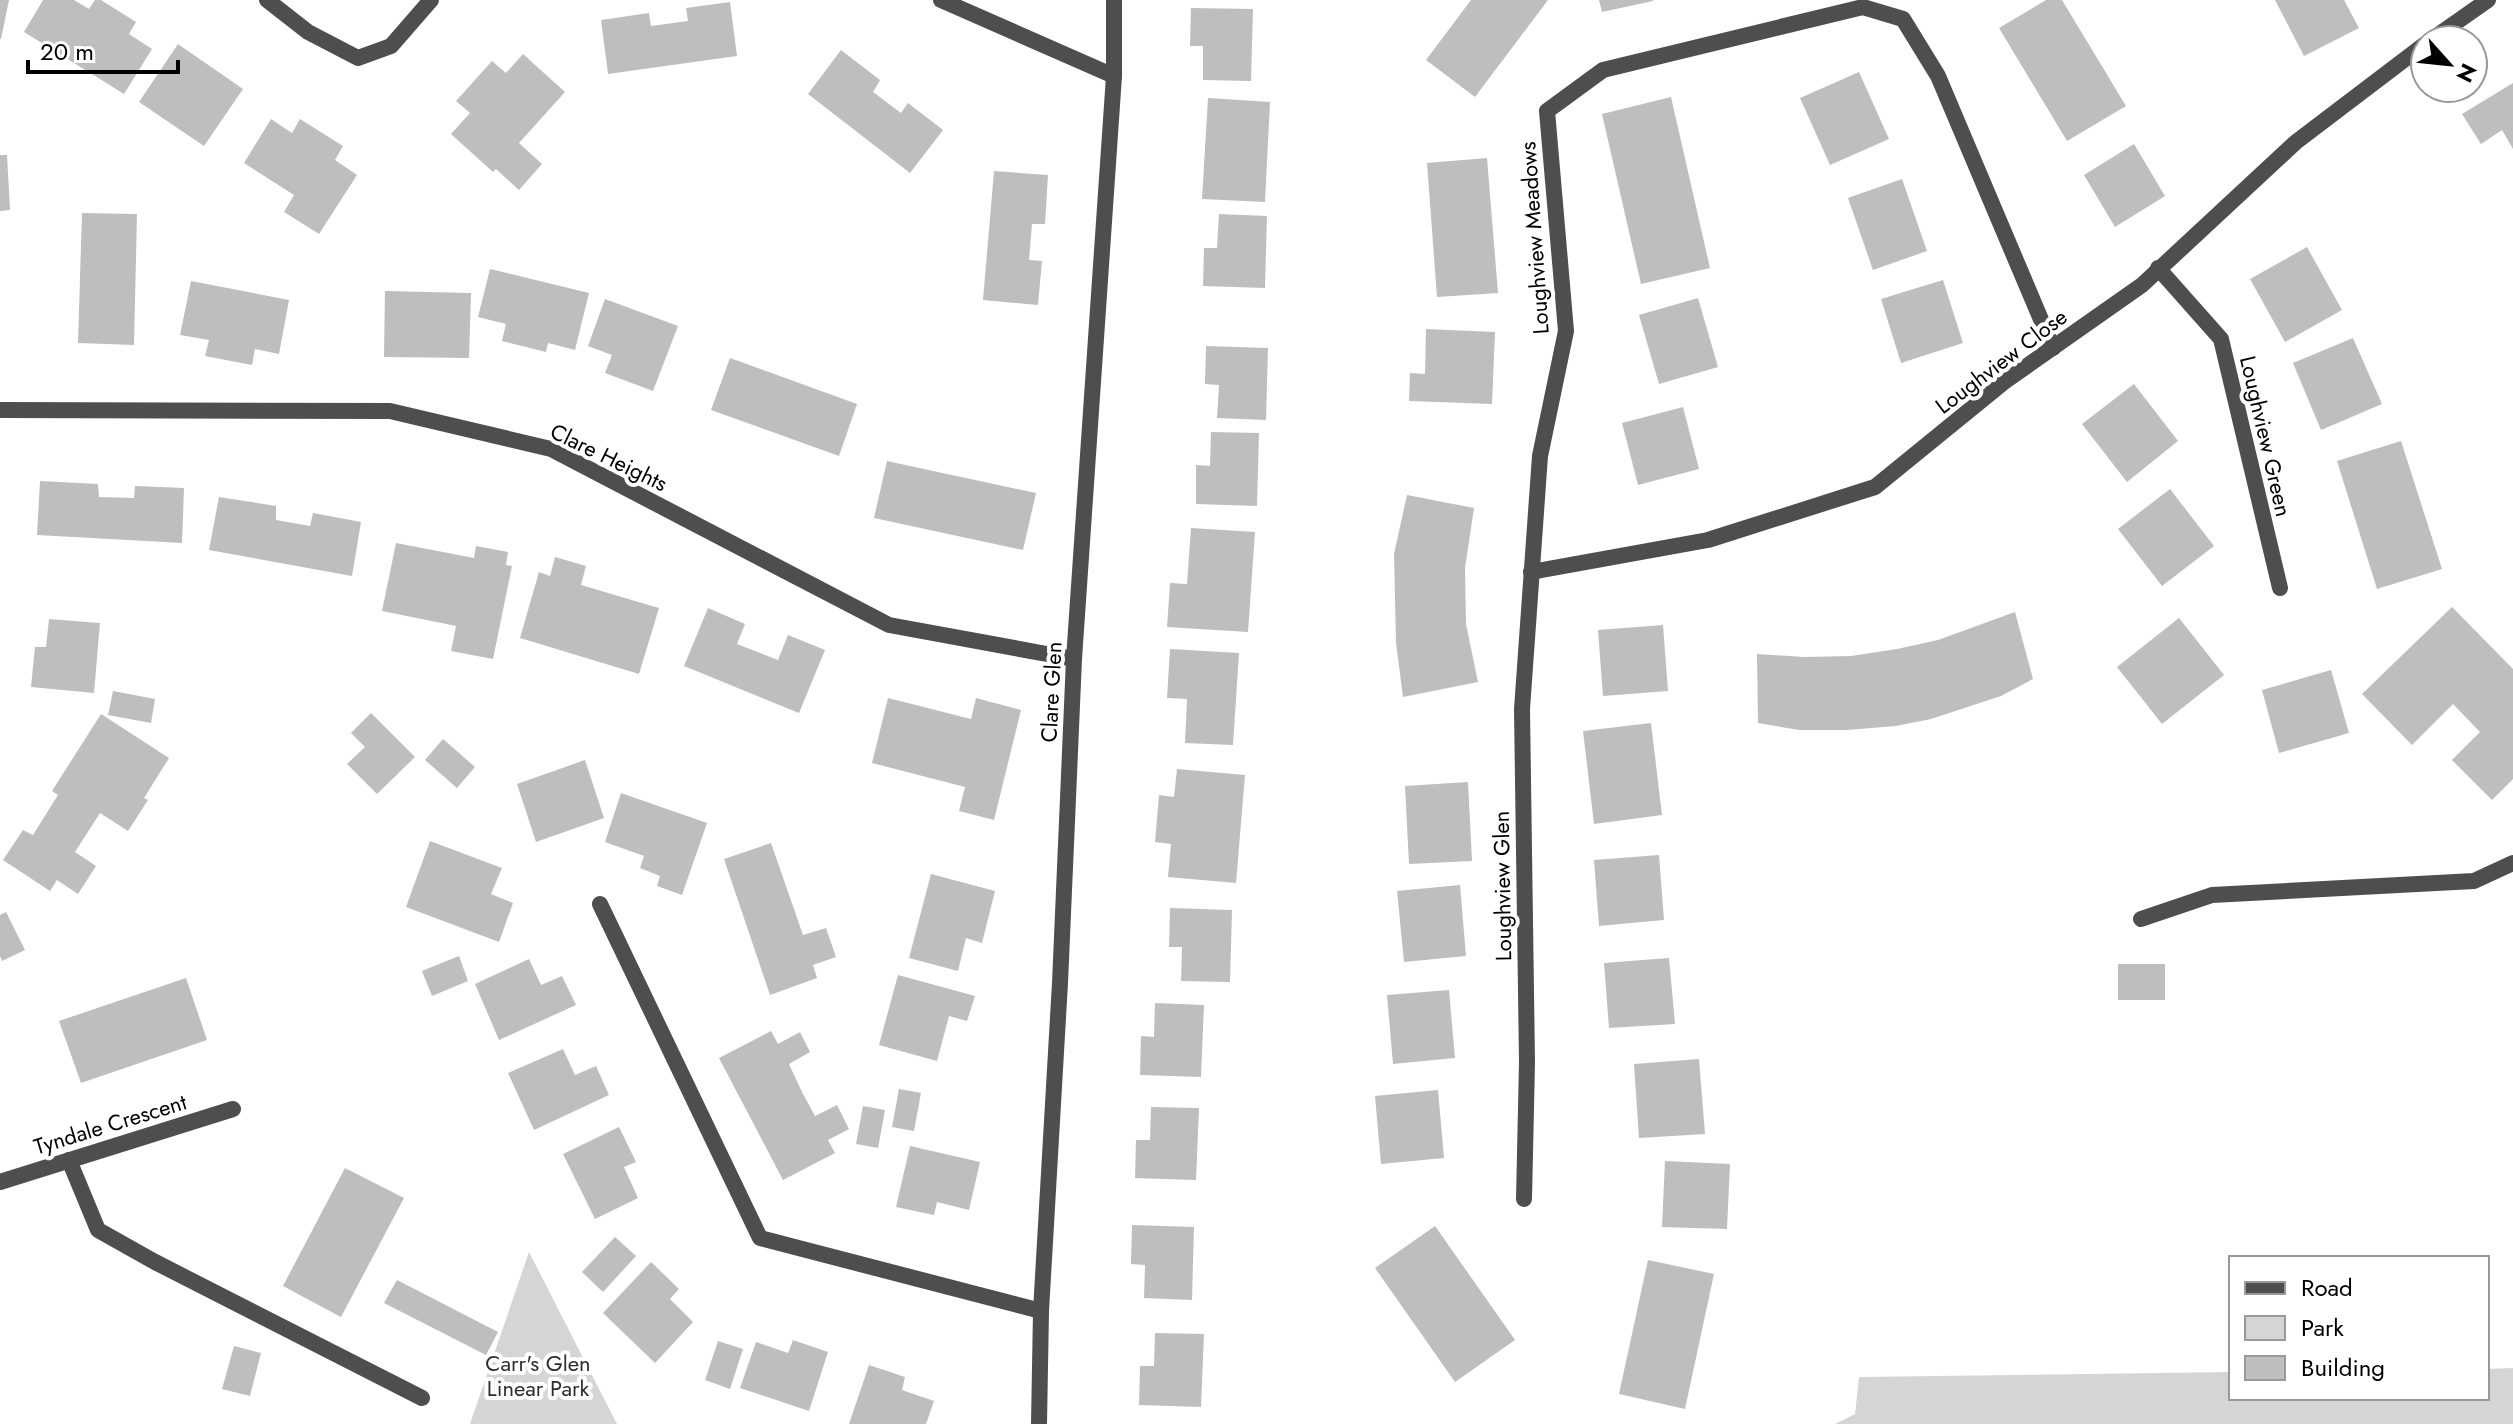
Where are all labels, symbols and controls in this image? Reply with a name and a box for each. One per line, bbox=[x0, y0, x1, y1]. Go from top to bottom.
scale bar bbox=[28, 24, 178, 74]
north arrow bbox=[2409, 24, 2489, 104]
text: 20 m bbox=[40, 34, 94, 69]
text: N bbox=[2449, 58, 2485, 88]
street label: Loughview Meadows bbox=[1511, 140, 1557, 335]
street label: Loughview Close bbox=[1928, 301, 2074, 421]
street label: Loughview Green bbox=[2232, 353, 2300, 519]
street label: Clare Heights bbox=[545, 415, 673, 499]
street label: Clare Glen bbox=[1032, 641, 1070, 743]
street label: Loughview Glen bbox=[1485, 811, 1519, 961]
street label: Tyndale Crescent bbox=[30, 1085, 191, 1162]
legend bbox=[2229, 1256, 2489, 1400]
text: Road bbox=[2301, 1270, 2353, 1305]
text: Park bbox=[2301, 1310, 2344, 1345]
park label: Carr's Glen Linear Park bbox=[485, 1347, 591, 1404]
text: Building bbox=[2301, 1350, 2385, 1385]

